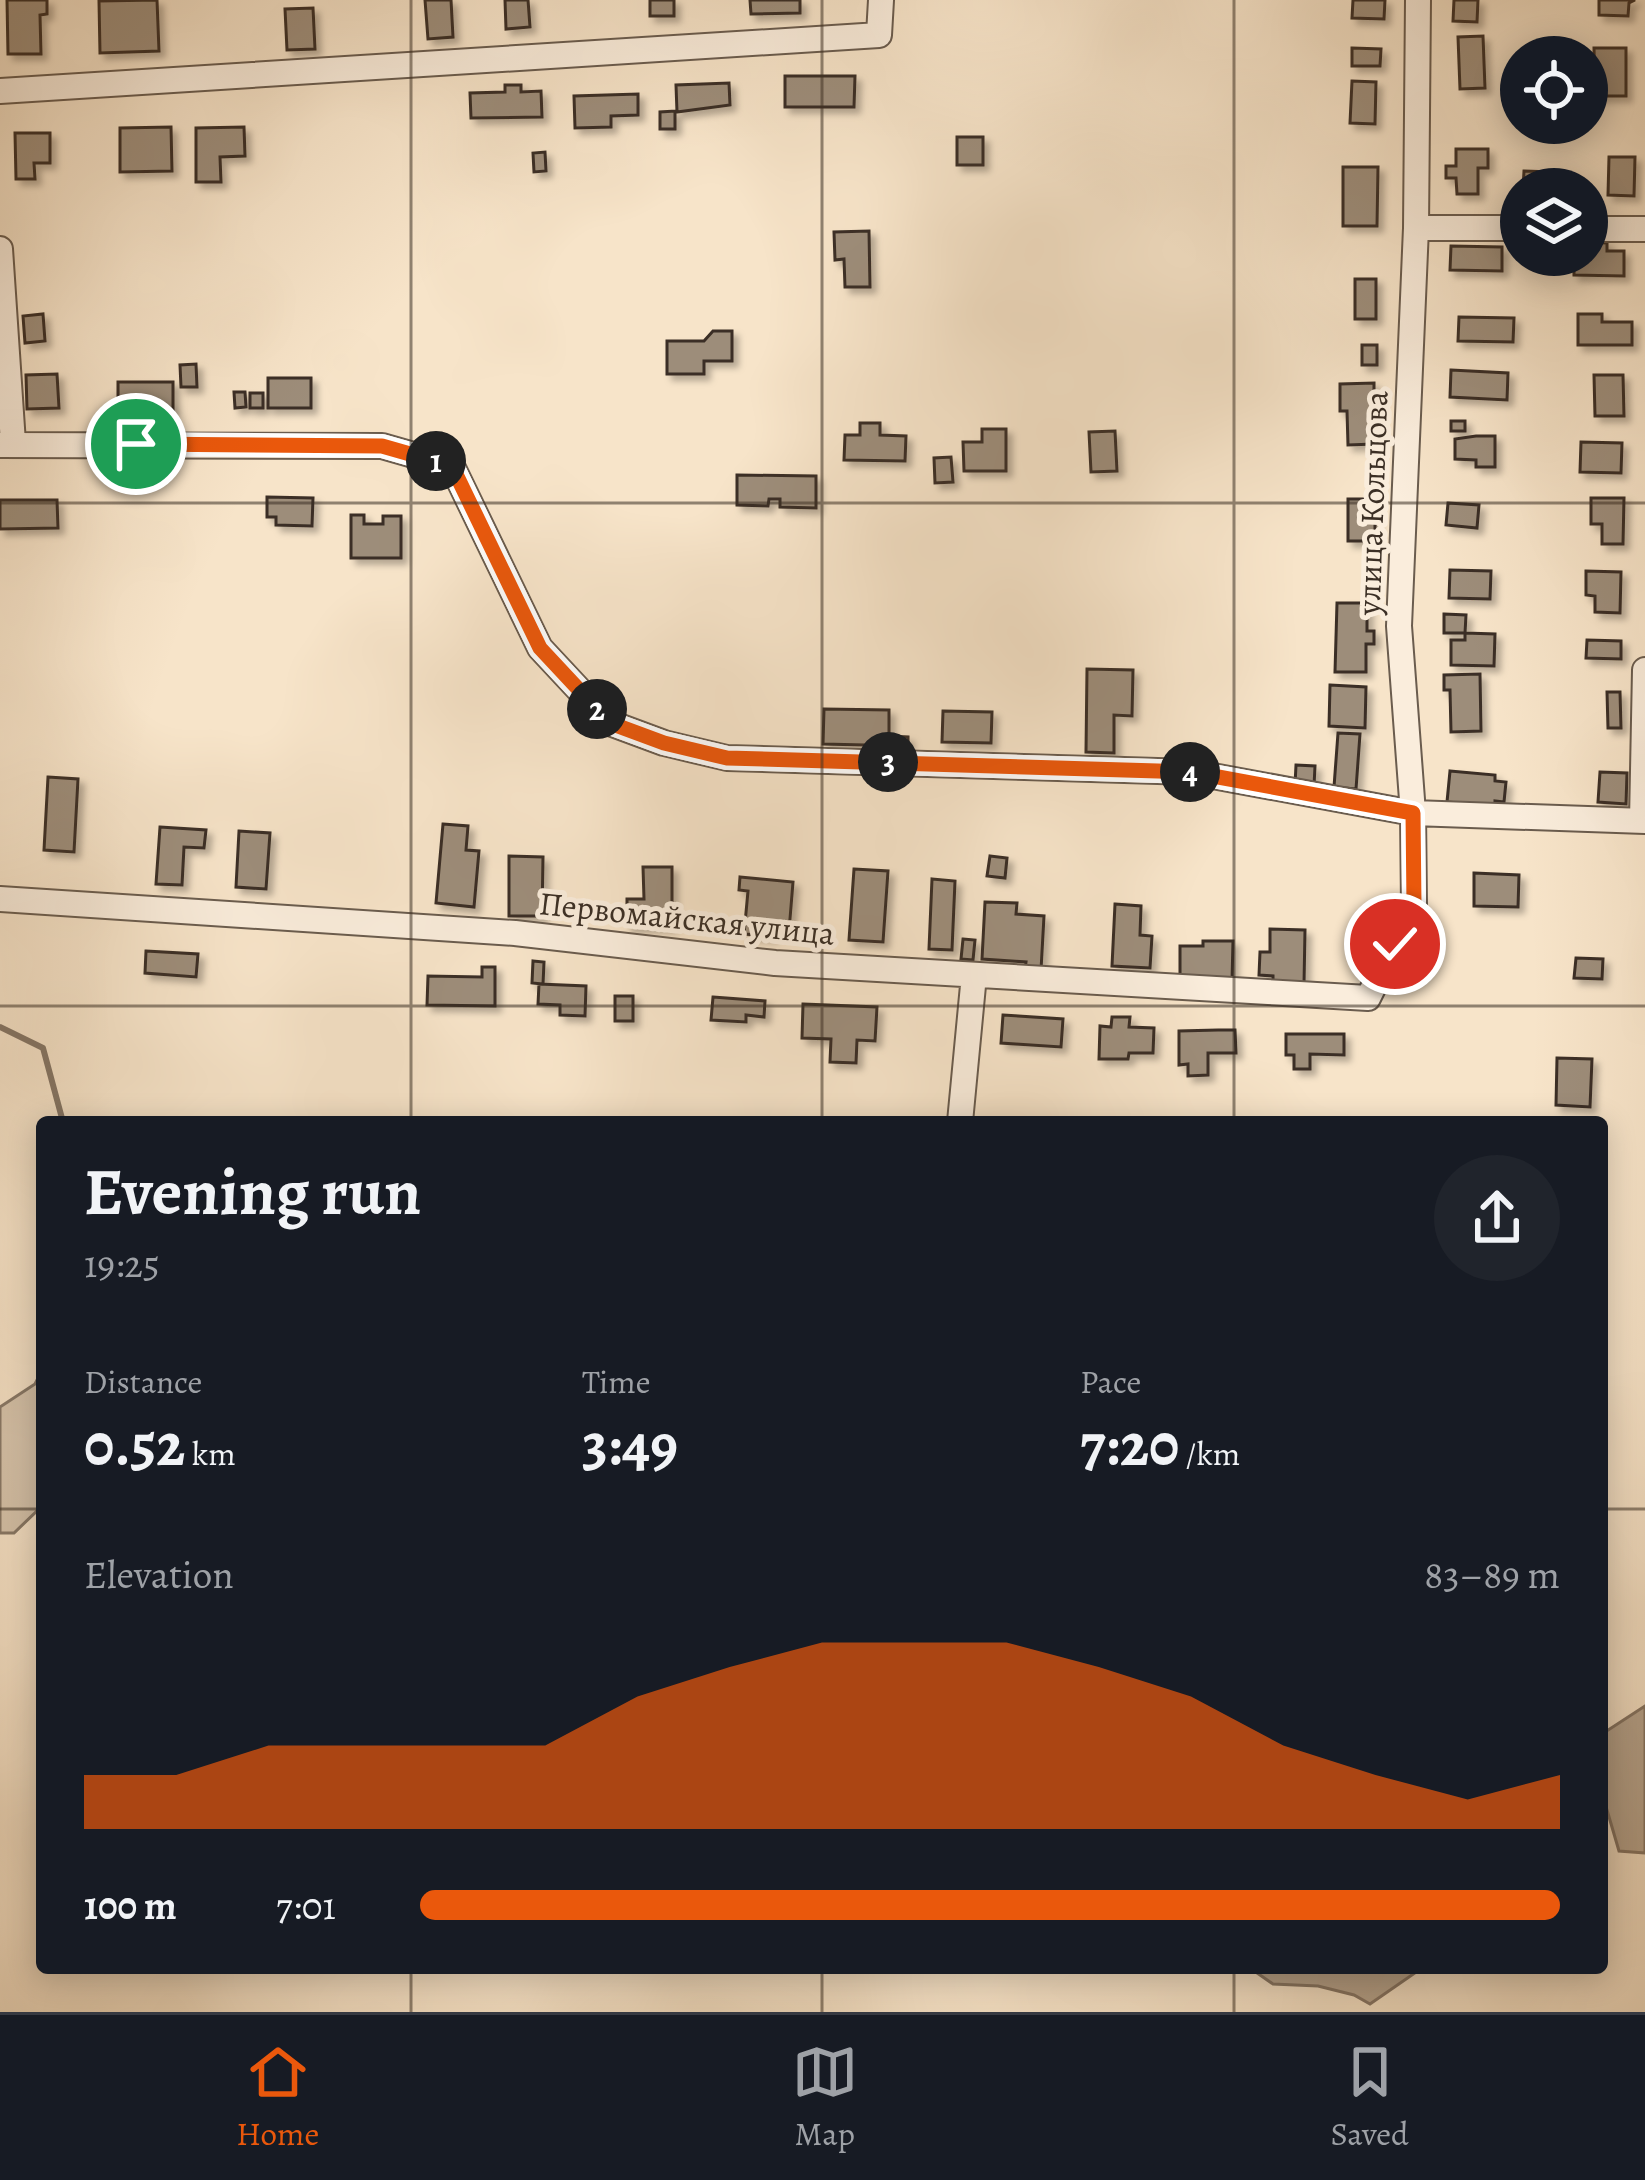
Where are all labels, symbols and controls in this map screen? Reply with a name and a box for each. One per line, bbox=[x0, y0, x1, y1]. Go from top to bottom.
map controls bbox=[1500, 36, 1608, 276]
button: locate bbox=[1500, 36, 1608, 144]
button: layers bbox=[1500, 168, 1608, 276]
street label: улица Кольцова bbox=[1346, 389, 1398, 617]
pin bbox=[85, 393, 187, 495]
icon: arrive bbox=[103, 411, 169, 477]
pin: 1 bbox=[406, 431, 466, 491]
text: 1 bbox=[430, 438, 442, 483]
pin: 2 bbox=[567, 679, 627, 739]
text: 2 bbox=[589, 686, 605, 731]
pin: 3 bbox=[858, 732, 918, 792]
text: 3 bbox=[881, 739, 895, 784]
pin: 4 bbox=[1160, 742, 1220, 802]
text: 4 bbox=[1182, 749, 1198, 794]
street label: Первомайская улица bbox=[537, 880, 838, 956]
pin bbox=[1344, 893, 1446, 995]
icon: check bbox=[1362, 911, 1428, 977]
text: Evening run bbox=[84, 1147, 421, 1237]
button: share bbox=[1434, 1155, 1560, 1281]
text: 19:25 bbox=[84, 1237, 160, 1290]
text: Distance bbox=[84, 1359, 202, 1404]
text: Time bbox=[582, 1359, 651, 1404]
text: Pace bbox=[1080, 1359, 1141, 1404]
text: 0.52 bbox=[84, 1404, 185, 1486]
text: 3:49 bbox=[582, 1404, 678, 1486]
text: 7:20 bbox=[1080, 1404, 1179, 1486]
text: km bbox=[185, 1431, 236, 1476]
text: /km bbox=[1179, 1431, 1240, 1476]
text: Elevation bbox=[84, 1548, 234, 1601]
text: 83–89 m bbox=[1424, 1548, 1560, 1601]
text: 100 m bbox=[84, 1879, 177, 1932]
text: 7:01 bbox=[276, 1879, 336, 1932]
tab: Home bbox=[236, 2039, 319, 2156]
tab: Map bbox=[792, 2039, 858, 2156]
tab: Saved bbox=[1330, 2039, 1409, 2156]

